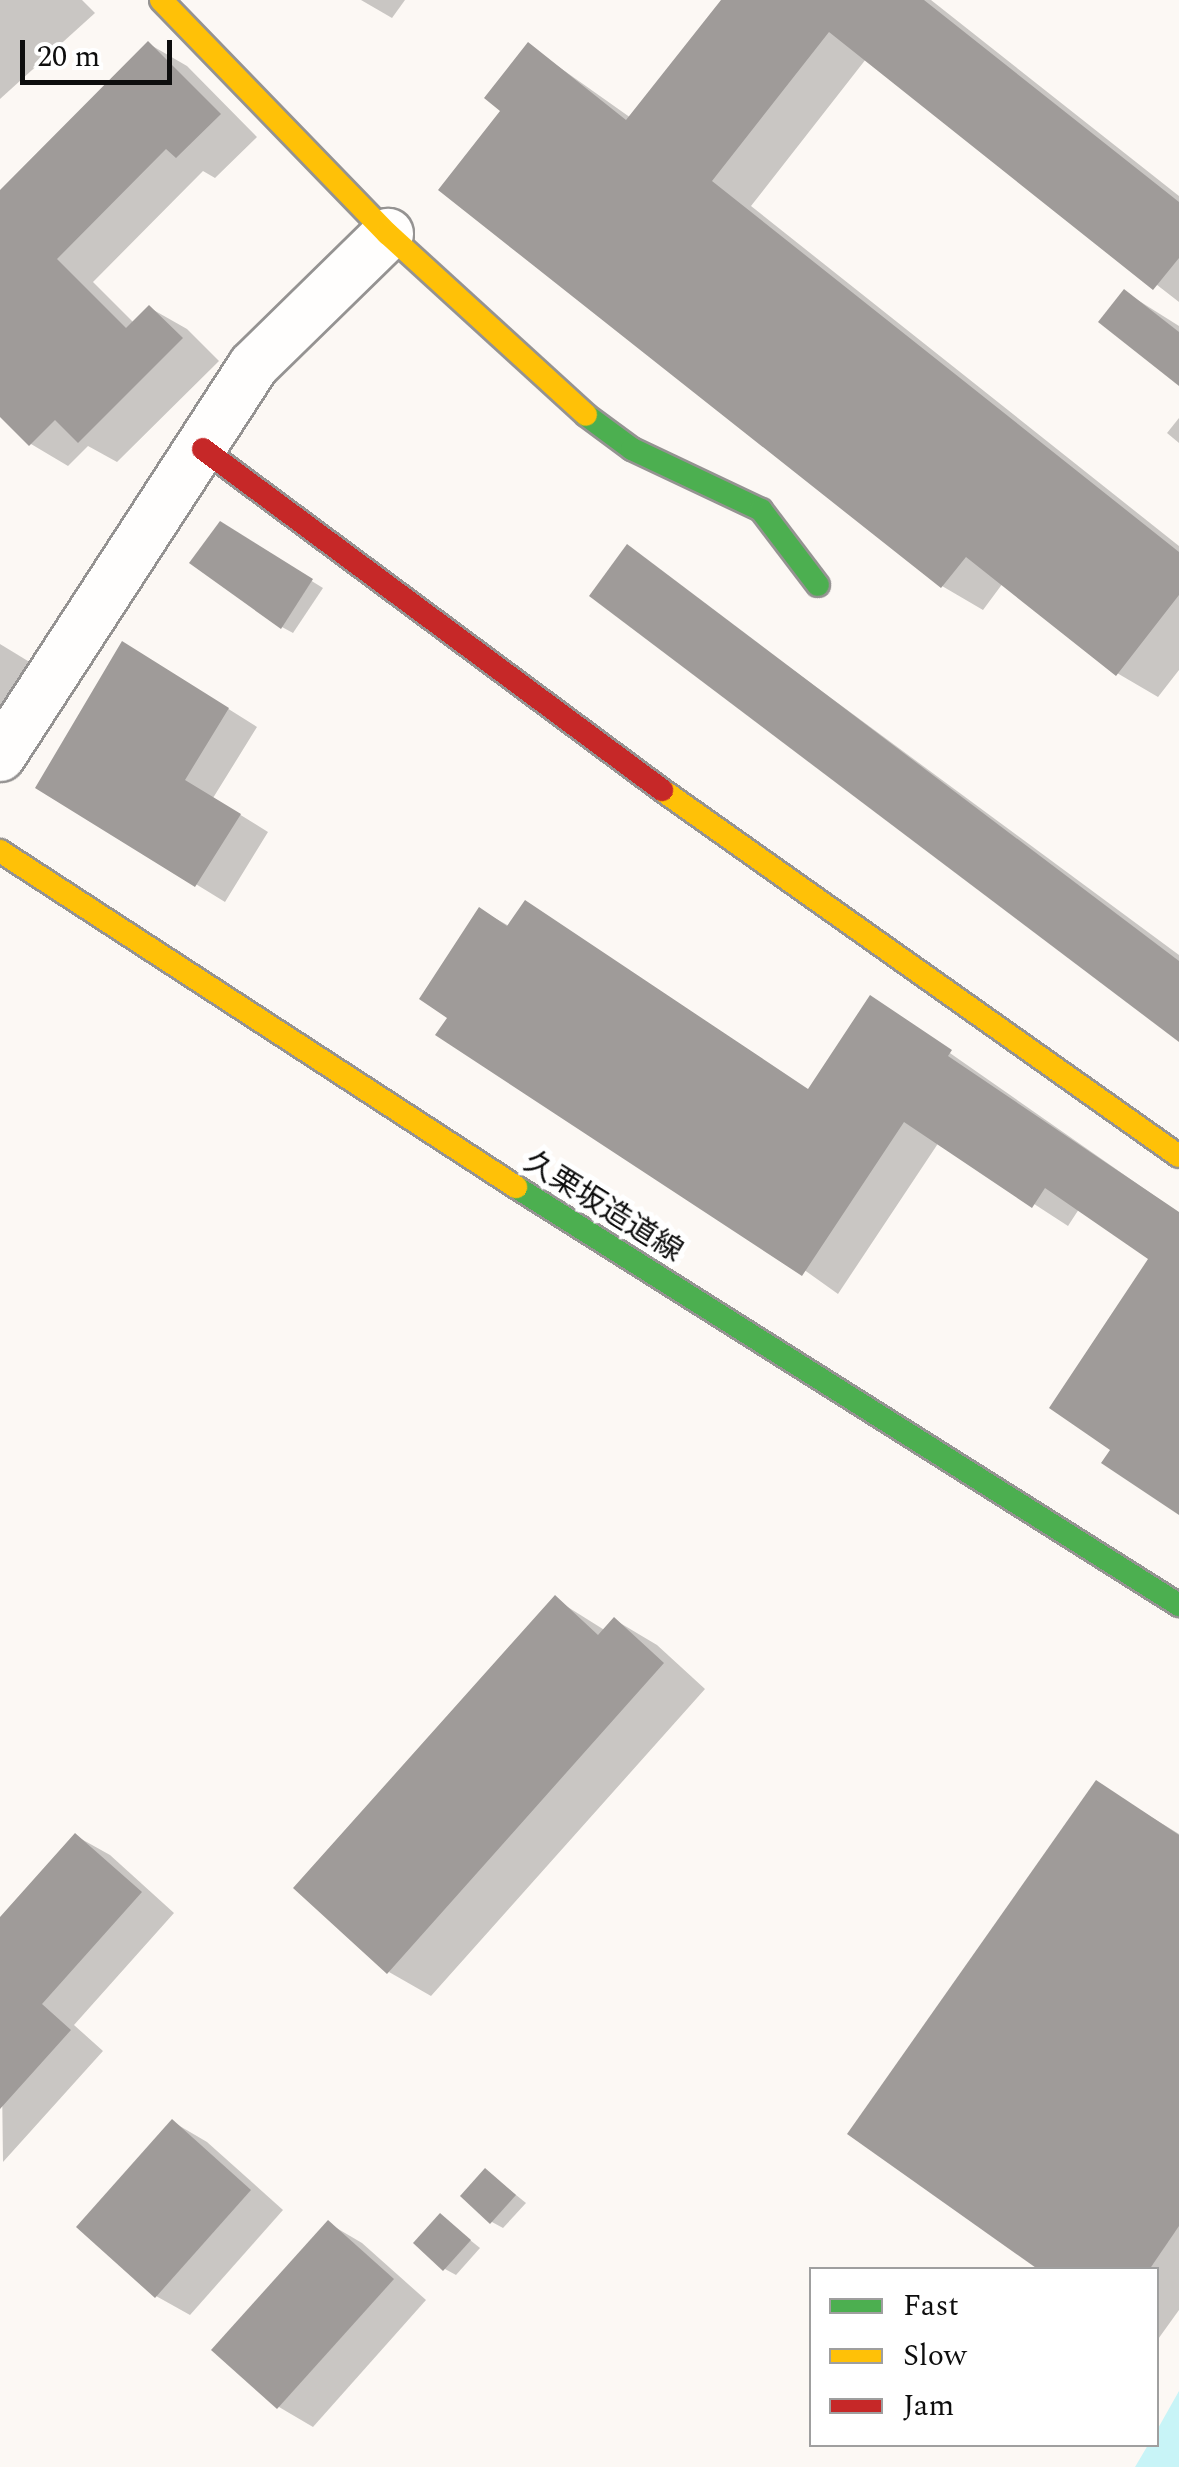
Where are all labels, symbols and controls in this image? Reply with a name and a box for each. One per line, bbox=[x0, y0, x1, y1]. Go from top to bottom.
scale bar bbox=[25, 20, 178, 82]
text: 20 m bbox=[37, 34, 100, 80]
street label: 久栗坂造道線 bbox=[517, 1144, 689, 1270]
legend bbox=[809, 2267, 1159, 2447]
text: Fast bbox=[903, 2283, 959, 2329]
text: Slow bbox=[903, 2333, 967, 2379]
text: Jam bbox=[903, 2383, 954, 2429]

